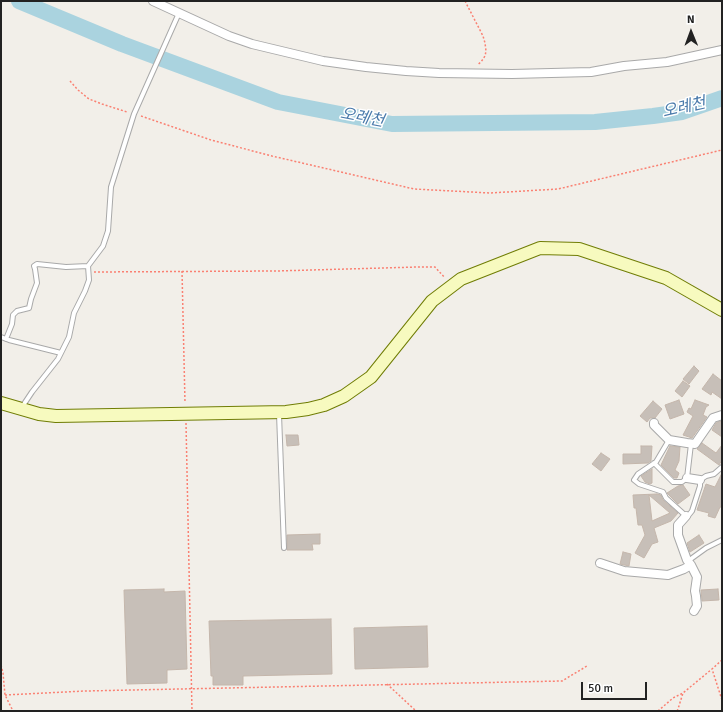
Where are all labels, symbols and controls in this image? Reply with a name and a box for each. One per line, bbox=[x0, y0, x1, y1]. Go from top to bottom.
north arrow bbox=[671, 12, 711, 52]
text: N bbox=[687, 13, 695, 26]
water label: 오례천 bbox=[660, 94, 708, 122]
water label: 오례천 bbox=[338, 104, 386, 132]
scale bar bbox=[583, 674, 649, 700]
text: 50 m bbox=[588, 681, 613, 696]

